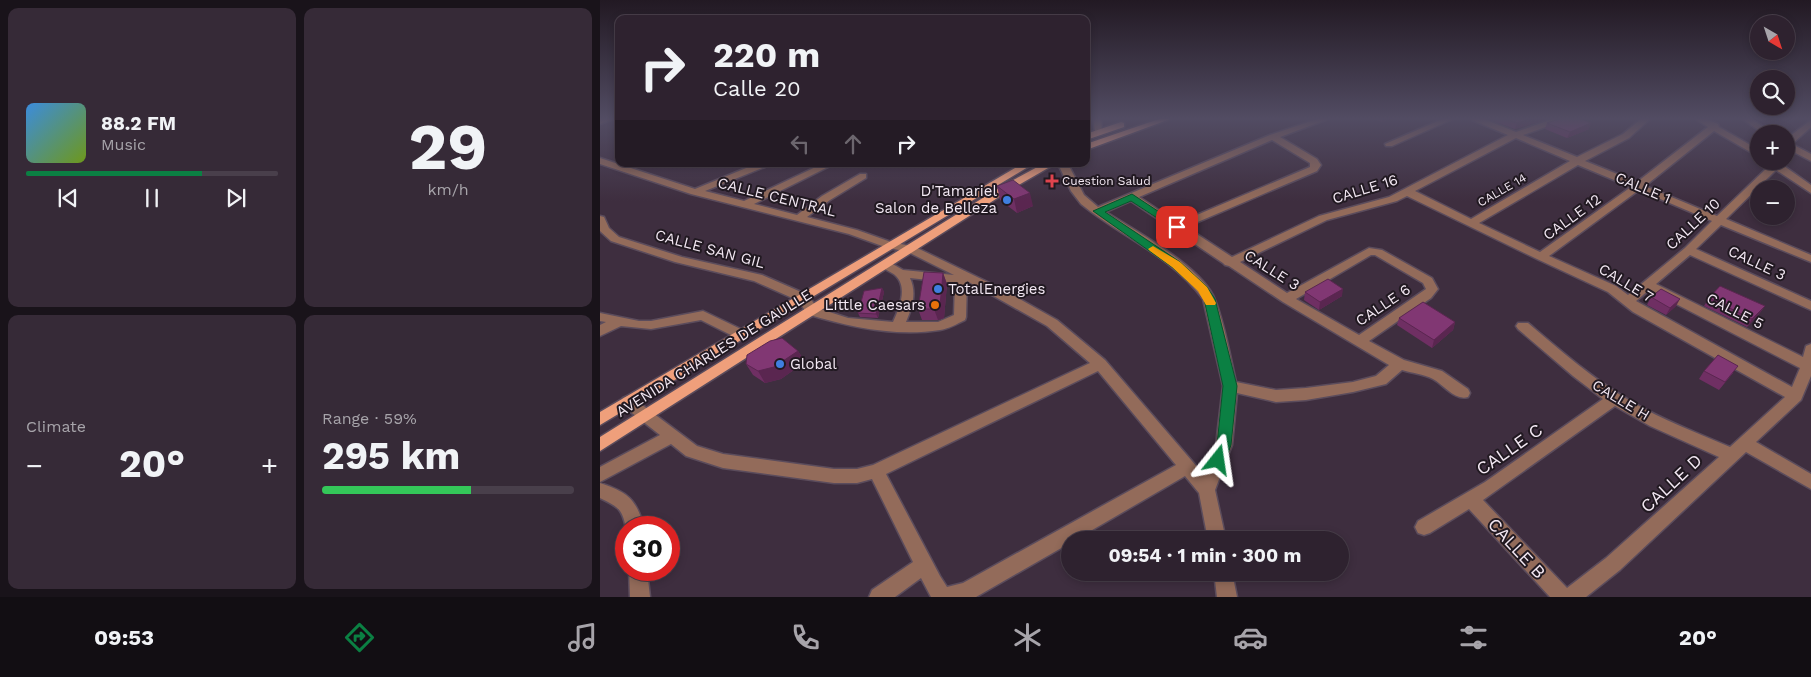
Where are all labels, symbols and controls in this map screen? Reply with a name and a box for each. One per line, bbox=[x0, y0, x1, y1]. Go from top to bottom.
north arrow bbox=[1750, 15, 1795, 60]
map controls bbox=[1750, 15, 1795, 225]
text: 220 m bbox=[713, 34, 820, 76]
icon: right bbox=[630, 35, 695, 100]
button: search bbox=[1750, 70, 1795, 115]
text: Calle 20 bbox=[713, 76, 801, 101]
text: 29 bbox=[409, 109, 487, 185]
text: 88.2 FM bbox=[101, 112, 176, 135]
button: + bbox=[1750, 125, 1795, 170]
icon: left bbox=[786, 130, 814, 158]
icon: ahead bbox=[839, 130, 867, 158]
icon: right bbox=[892, 130, 920, 158]
text: Music bbox=[101, 135, 146, 154]
street label: CALLE 1 bbox=[1613, 168, 1673, 208]
street label: CALLE 14 bbox=[1475, 170, 1529, 210]
street label: CALLE 16 bbox=[1330, 171, 1400, 207]
street label: CALLE CENTRAL bbox=[716, 174, 838, 220]
place label: Cuestion Salud bbox=[1062, 174, 1151, 188]
marker: Cuestion Salud bbox=[1046, 175, 1058, 187]
text: km/h bbox=[427, 180, 469, 199]
button: − bbox=[1750, 180, 1795, 225]
place label: D'Tamariel Salon de Belleza bbox=[875, 182, 998, 217]
icon: previous bbox=[54, 184, 82, 212]
icon: pause bbox=[138, 184, 166, 212]
icon: next bbox=[222, 184, 250, 212]
street label: CALLE 12 bbox=[1540, 190, 1604, 244]
marker: D'Tamariel Salon de Belleza bbox=[1001, 194, 1013, 206]
street label: CALLE 10 bbox=[1662, 194, 1724, 254]
pin bbox=[1156, 206, 1198, 248]
icon: arrive bbox=[1163, 213, 1191, 241]
street label: CALLE SAN GIL bbox=[653, 226, 767, 272]
street label: CALLE 3 bbox=[1725, 242, 1789, 284]
street label: CALLE 3 bbox=[1241, 246, 1303, 294]
street label: CALLE 7 bbox=[1595, 260, 1657, 306]
place label: TotalEnergies bbox=[948, 280, 1046, 298]
street label: CALLE 6 bbox=[1352, 280, 1414, 330]
marker: TotalEnergies bbox=[932, 283, 944, 295]
street label: AVENIDA CHARLES DE GAULLE bbox=[613, 285, 815, 421]
street label: CALLE 5 bbox=[1703, 289, 1767, 333]
place label: Little Caesars bbox=[825, 296, 925, 314]
marker: Little Caesars bbox=[929, 299, 941, 311]
place label: Global bbox=[790, 355, 837, 373]
marker: Global bbox=[774, 358, 786, 370]
street label: CALLE H bbox=[1589, 376, 1653, 424]
text: Range · 59% bbox=[322, 409, 417, 428]
text: Climate bbox=[26, 417, 86, 436]
street label: CALLE C bbox=[1472, 419, 1546, 479]
position arrow bbox=[1191, 433, 1243, 485]
text: 295 km bbox=[322, 434, 460, 478]
text: 20° bbox=[119, 442, 185, 486]
text: − bbox=[26, 449, 43, 482]
text: + bbox=[261, 449, 278, 482]
street label: CALLE D bbox=[1636, 449, 1706, 517]
street label: CALLE B bbox=[1484, 513, 1550, 583]
speed limit sign: 30 bbox=[615, 516, 680, 581]
text: 09:54 · 1 min · 300 m bbox=[1109, 544, 1301, 567]
icon: directions bbox=[342, 620, 377, 655]
icon: music bbox=[565, 620, 600, 655]
icon: phone bbox=[788, 620, 823, 655]
icon: climate bbox=[1010, 620, 1045, 655]
icon: car bbox=[1233, 620, 1268, 655]
icon: filters bbox=[1456, 620, 1491, 655]
text: 09:53 bbox=[94, 625, 154, 650]
text: 20° bbox=[1679, 625, 1717, 650]

